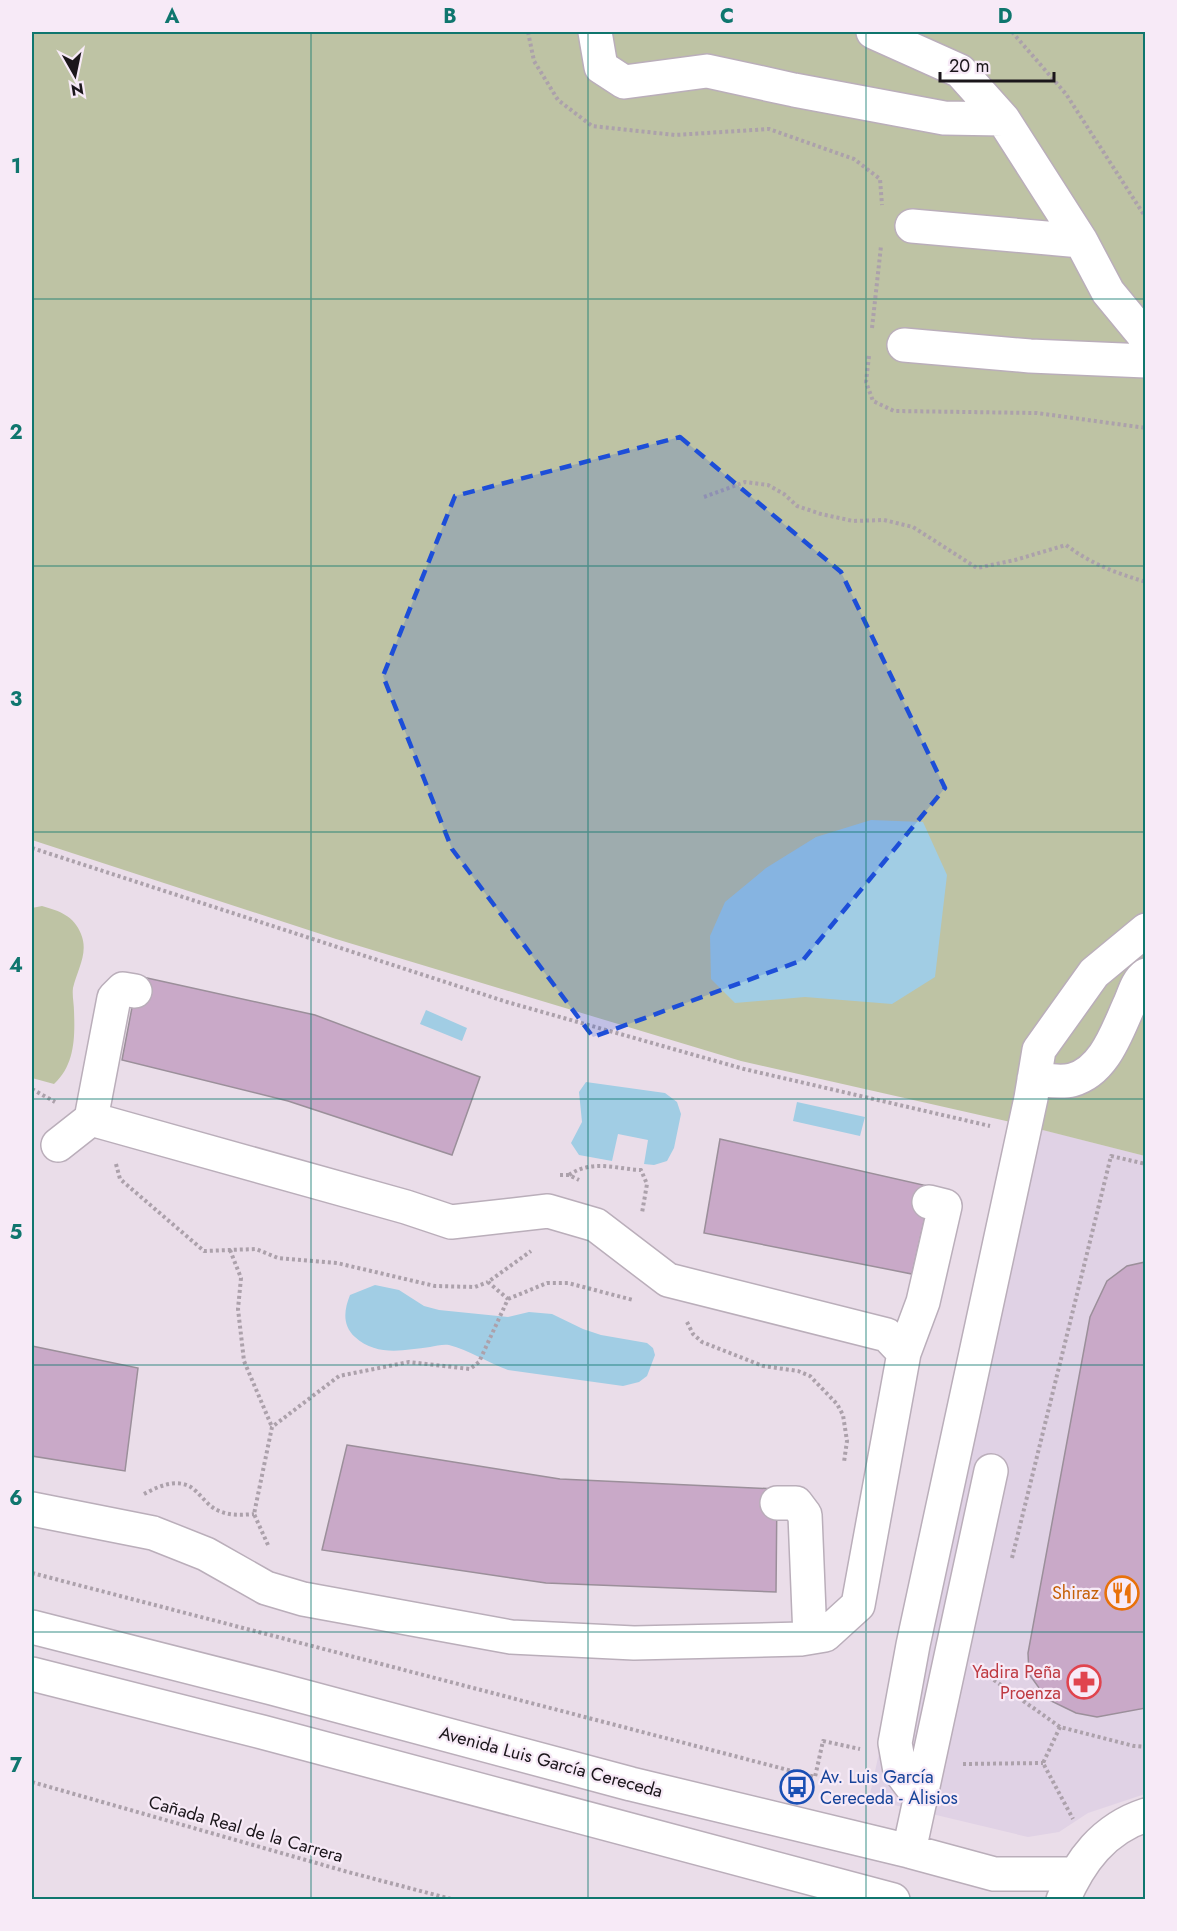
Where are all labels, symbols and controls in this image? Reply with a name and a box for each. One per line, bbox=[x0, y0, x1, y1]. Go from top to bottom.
text: A bbox=[164, 2, 180, 31]
text: B bbox=[443, 2, 457, 31]
text: C bbox=[720, 2, 734, 31]
text: D bbox=[998, 2, 1012, 31]
north arrow bbox=[45, 45, 105, 105]
scale bar bbox=[940, 45, 1054, 83]
text: 20 m bbox=[949, 53, 989, 79]
text: N bbox=[69, 77, 85, 102]
text: 1 bbox=[11, 152, 21, 181]
text: 2 bbox=[9, 418, 23, 447]
text: 3 bbox=[10, 685, 22, 714]
text: 4 bbox=[9, 951, 23, 980]
text: 5 bbox=[10, 1218, 23, 1247]
text: 6 bbox=[9, 1484, 23, 1513]
restaurant icon: Shiraz bbox=[1104, 1575, 1140, 1611]
place label: Shiraz bbox=[1052, 1580, 1100, 1606]
place label: Yadira Peña Proenza bbox=[972, 1659, 1061, 1706]
pharmacy icon: Yadira Peña Proenza bbox=[1066, 1664, 1102, 1700]
street label: Avenida Luis García Cereceda bbox=[436, 1720, 666, 1804]
text: 7 bbox=[10, 1751, 23, 1780]
place label: Av. Luis García Cereceda - Alisios bbox=[820, 1764, 958, 1811]
bus stop icon: Av. Luis García Cereceda - Alisios bbox=[779, 1769, 815, 1805]
street label: Cañada Real de la Carrera bbox=[146, 1789, 346, 1869]

